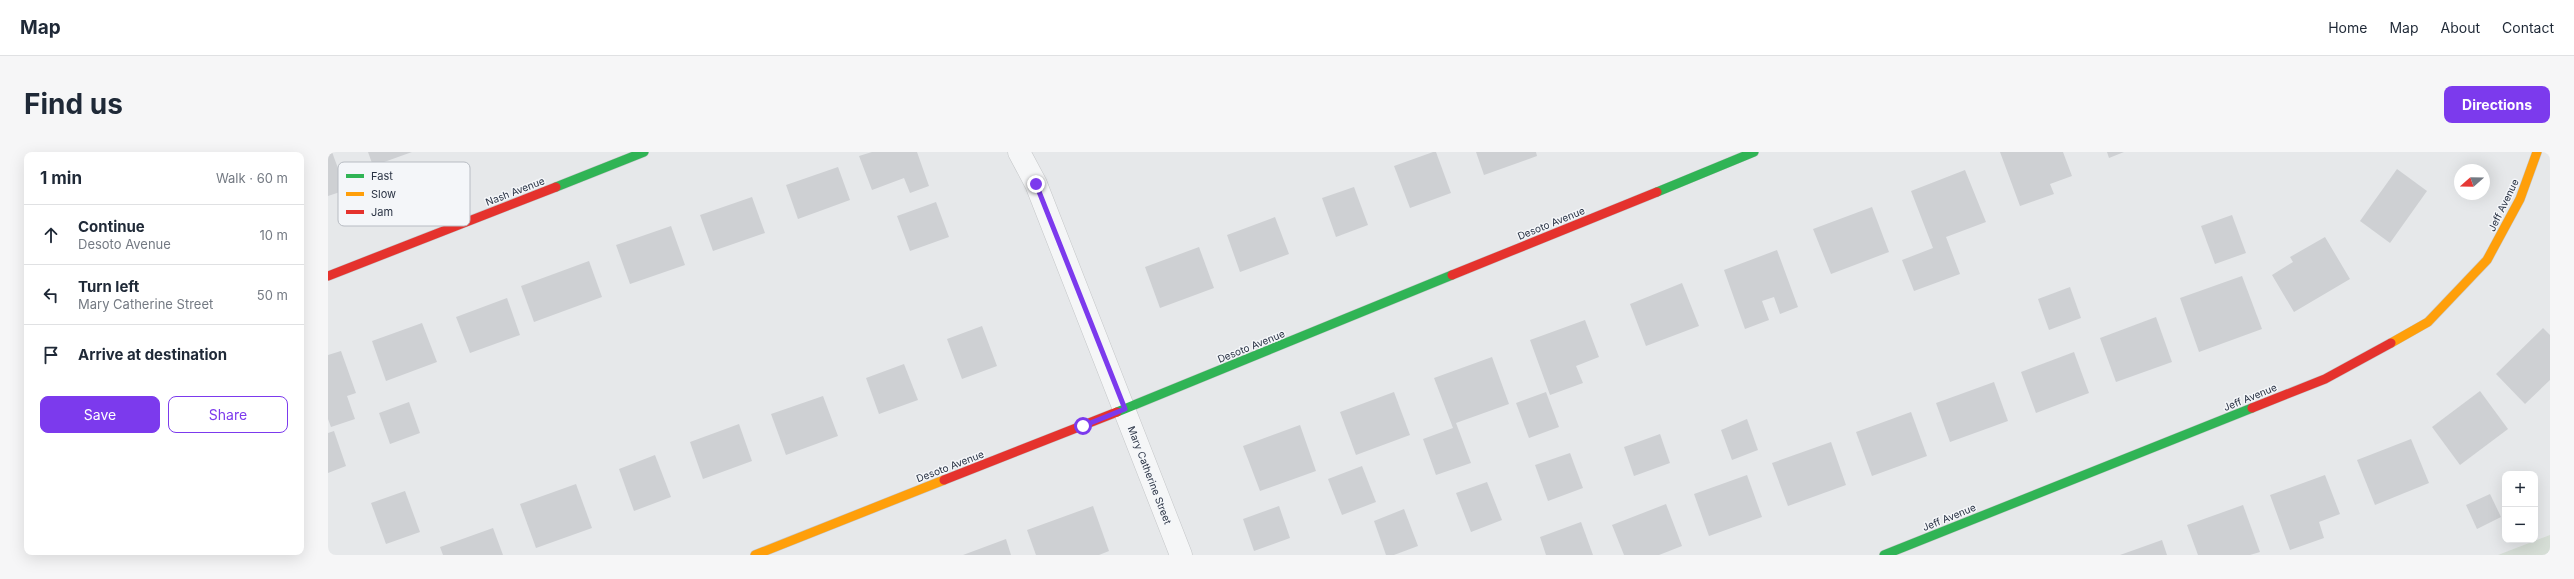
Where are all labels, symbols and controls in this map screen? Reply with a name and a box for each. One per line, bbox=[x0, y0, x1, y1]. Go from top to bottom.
text: Map bbox=[20, 16, 61, 39]
text: Home bbox=[2328, 19, 2367, 36]
text: Map bbox=[2389, 19, 2419, 36]
text: About bbox=[2441, 19, 2480, 36]
text: Contact bbox=[2502, 19, 2554, 36]
button: Directions bbox=[2444, 86, 2550, 123]
text: Find us bbox=[24, 87, 123, 121]
legend bbox=[338, 162, 470, 226]
north arrow bbox=[2454, 164, 2490, 200]
text: 1 min bbox=[40, 168, 82, 188]
text: Fast bbox=[371, 169, 393, 183]
text: Walk · 60 m bbox=[216, 170, 288, 186]
street label: Nash Avenue bbox=[484, 174, 546, 208]
route end bbox=[1027, 175, 1045, 193]
street label: Jeff Avenue bbox=[2485, 177, 2521, 233]
text: Slow bbox=[371, 187, 396, 201]
street label: Desoto Avenue bbox=[1516, 204, 1587, 242]
text: Jam bbox=[371, 205, 393, 219]
text: Continue bbox=[78, 217, 145, 236]
icon: ahead bbox=[40, 224, 62, 246]
text: 10 m bbox=[259, 227, 288, 243]
text: Desoto Avenue bbox=[78, 236, 171, 252]
text: Turn left bbox=[78, 277, 139, 296]
icon: left bbox=[40, 284, 62, 306]
text: 50 m bbox=[257, 287, 288, 303]
text: Mary Catherine Street bbox=[78, 296, 213, 312]
street label: Desoto Avenue bbox=[1216, 327, 1287, 365]
icon: arrive bbox=[40, 344, 62, 366]
text: Arrive at destination bbox=[78, 345, 227, 364]
street label: Jeff Avenue bbox=[2222, 381, 2279, 413]
button: Save bbox=[40, 396, 160, 433]
button: Share bbox=[168, 396, 288, 433]
route start bbox=[1074, 417, 1092, 435]
street label: Mary Catherine Street bbox=[1126, 424, 1175, 526]
street label: Desoto Avenue bbox=[915, 448, 986, 484]
map controls bbox=[2502, 471, 2538, 543]
button: + bbox=[2502, 471, 2538, 507]
street label: Jeff Avenue bbox=[1921, 501, 1978, 533]
button: − bbox=[2502, 507, 2538, 543]

